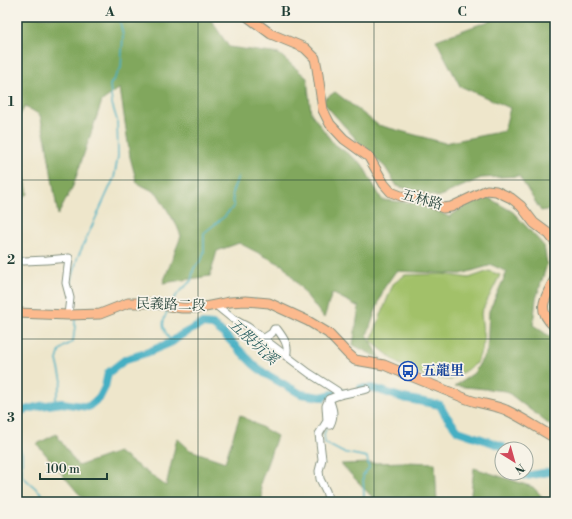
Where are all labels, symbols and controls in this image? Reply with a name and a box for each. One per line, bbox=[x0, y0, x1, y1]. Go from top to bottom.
text: A bbox=[104, 4, 115, 20]
text: B bbox=[281, 4, 291, 20]
text: C bbox=[457, 4, 467, 20]
text: 1 bbox=[8, 94, 15, 110]
street label: 五林路 bbox=[399, 186, 445, 214]
text: 2 bbox=[7, 252, 15, 268]
street label: 民義路二段 bbox=[136, 295, 206, 315]
water label: 五股坑溪 bbox=[224, 315, 283, 370]
bus stop icon: 五龍里 bbox=[397, 360, 419, 382]
place label: 五龍里 bbox=[422, 362, 464, 380]
text: 3 bbox=[7, 410, 15, 426]
north arrow bbox=[494, 441, 534, 481]
scale bar bbox=[40, 455, 107, 481]
text: N bbox=[511, 460, 527, 477]
text: 100 m bbox=[46, 462, 80, 477]

